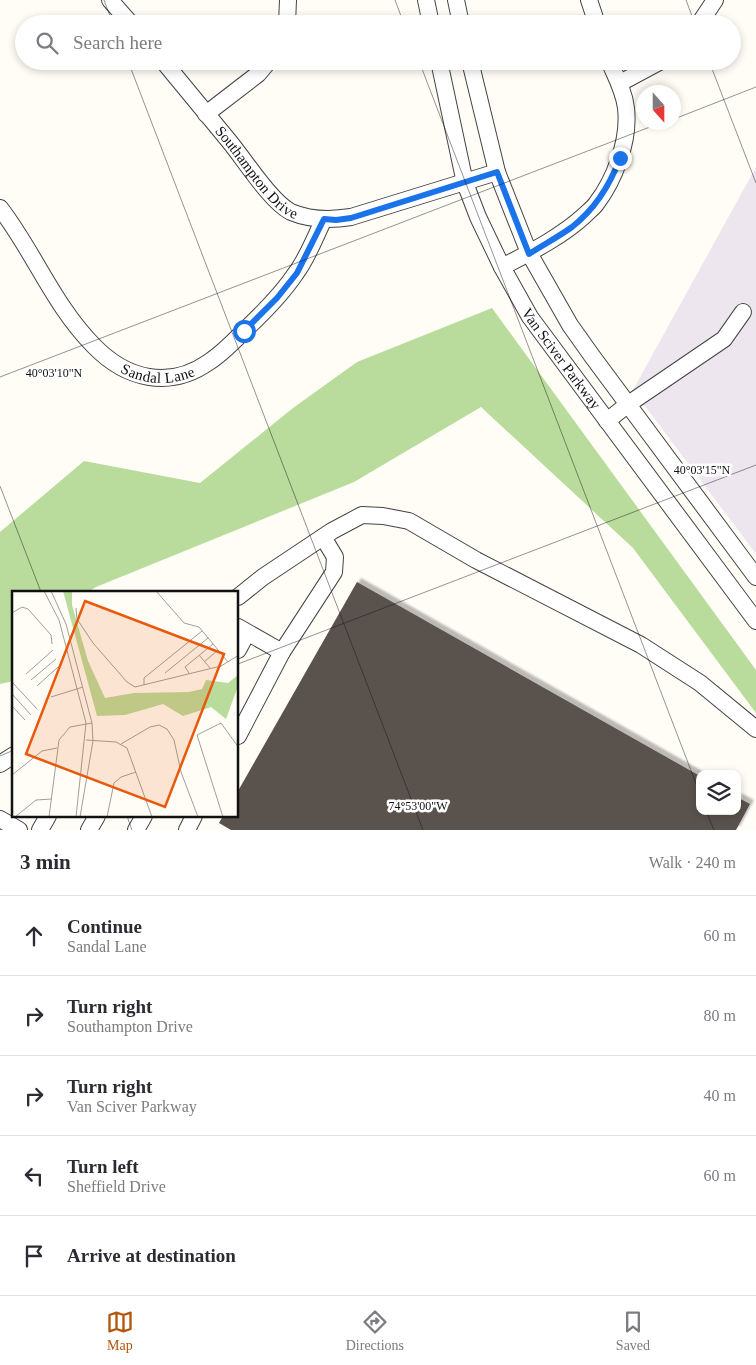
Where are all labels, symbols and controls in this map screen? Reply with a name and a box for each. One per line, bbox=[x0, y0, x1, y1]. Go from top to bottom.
search box bbox=[15, 15, 741, 70]
icon: search bbox=[33, 29, 61, 57]
text: Search here bbox=[73, 32, 162, 53]
north arrow bbox=[636, 85, 681, 130]
street label: Southampton Drive bbox=[212, 123, 300, 222]
route end bbox=[609, 147, 632, 170]
street label: Van Sciver Parkway bbox=[519, 305, 604, 413]
route start bbox=[233, 320, 256, 343]
street label: Sandal Lane bbox=[118, 360, 197, 386]
text: 40°03'10"N bbox=[26, 366, 83, 380]
text: 40°03'15"N bbox=[674, 463, 731, 477]
inset map bbox=[12, 591, 239, 818]
map controls bbox=[696, 770, 741, 815]
button: layers bbox=[696, 770, 741, 815]
text: 74°53'00"W bbox=[388, 799, 448, 813]
text: 3 min bbox=[20, 850, 71, 874]
text: Walk · 240 m bbox=[649, 854, 736, 871]
text: Continue bbox=[67, 916, 142, 937]
icon: ahead bbox=[20, 922, 48, 950]
text: 60 m bbox=[704, 927, 736, 944]
text: Sandal Lane bbox=[67, 938, 147, 955]
text: Turn right bbox=[67, 996, 152, 1017]
icon: right bbox=[20, 1002, 48, 1030]
text: 80 m bbox=[704, 1007, 736, 1024]
text: Southampton Drive bbox=[67, 1018, 193, 1035]
text: Turn right bbox=[67, 1076, 152, 1097]
icon: right bbox=[20, 1082, 48, 1110]
text: 40 m bbox=[704, 1087, 736, 1104]
text: Van Sciver Parkway bbox=[67, 1098, 197, 1115]
text: Turn left bbox=[67, 1156, 139, 1177]
icon: left bbox=[20, 1162, 48, 1190]
text: 60 m bbox=[704, 1167, 736, 1184]
text: Sheffield Drive bbox=[67, 1178, 166, 1195]
icon: arrive bbox=[20, 1242, 48, 1270]
text: Arrive at destination bbox=[67, 1245, 236, 1266]
tab: Map bbox=[106, 1308, 134, 1354]
tab: Directions bbox=[346, 1308, 404, 1354]
tab: Saved bbox=[616, 1308, 650, 1354]

